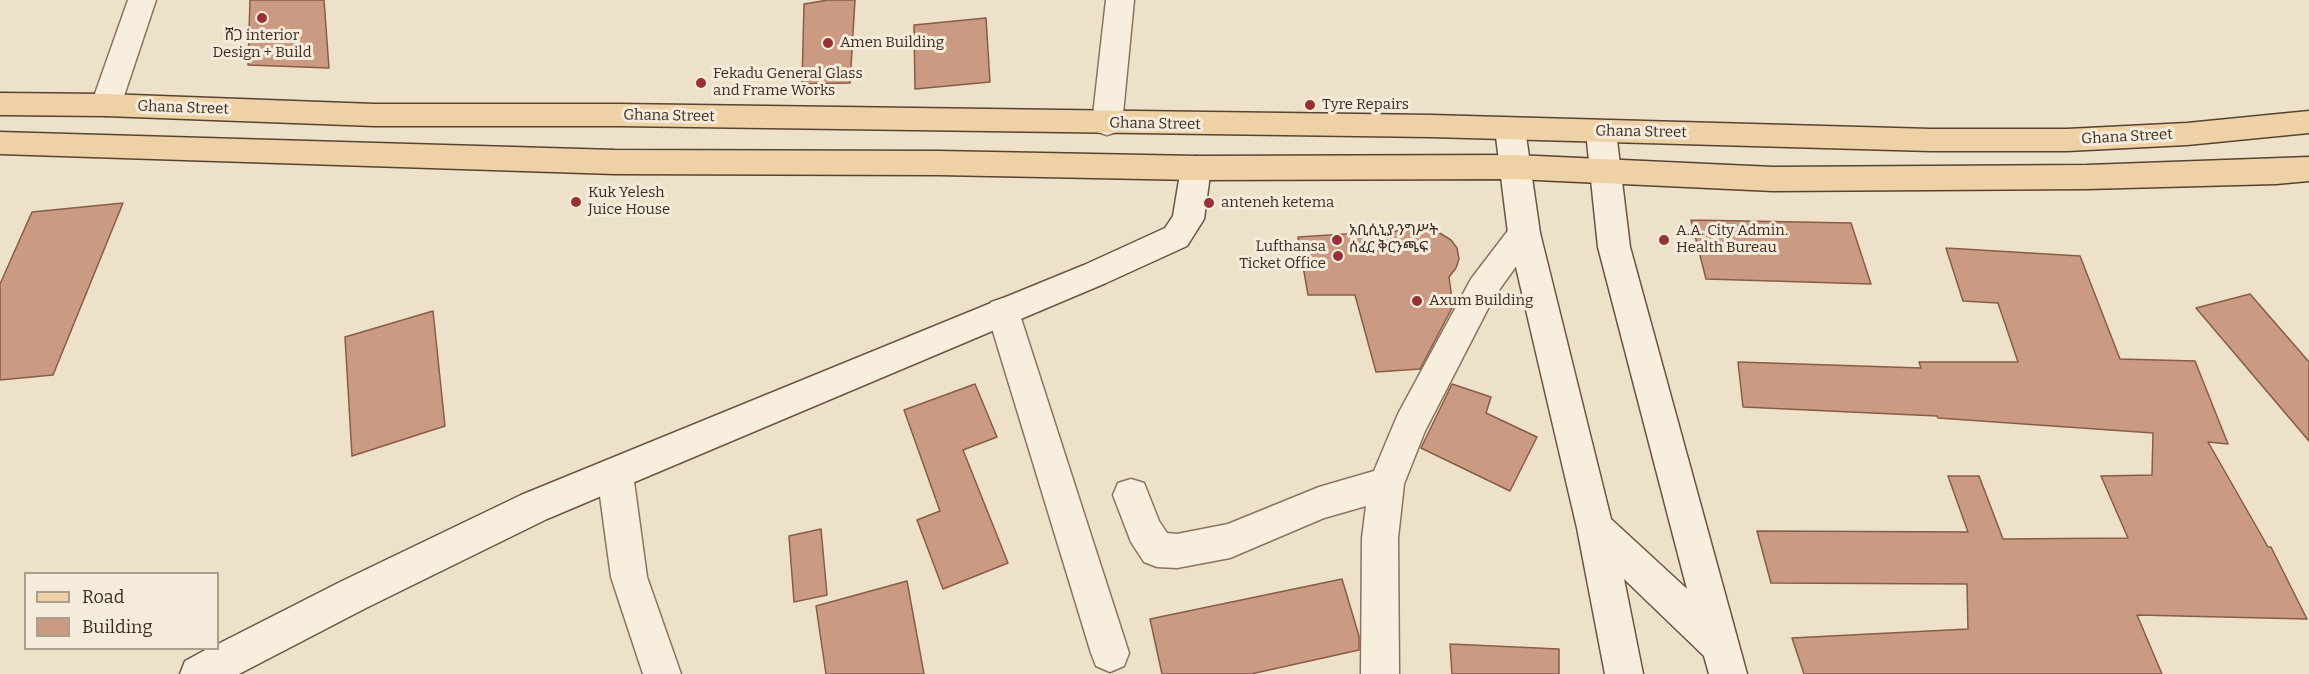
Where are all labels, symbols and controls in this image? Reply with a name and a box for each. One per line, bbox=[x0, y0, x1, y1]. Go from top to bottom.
marker: ሸጋ interior Design + Build bbox=[255, 11, 269, 25]
place label: ሸጋ interior Design + Build bbox=[212, 27, 312, 62]
place label: Amen Building bbox=[840, 34, 944, 52]
marker: Amen Building bbox=[821, 36, 835, 50]
place label: Fekadu General Glass and Frame Works bbox=[713, 65, 863, 100]
marker: Fekadu General Glass and Frame Works bbox=[694, 76, 708, 90]
place label: Tyre Repairs bbox=[1322, 96, 1409, 114]
street label: Ghana Street bbox=[137, 97, 229, 119]
marker: Tyre Repairs bbox=[1303, 98, 1317, 112]
street label: Ghana Street bbox=[623, 106, 715, 126]
street label: Ghana Street bbox=[1109, 114, 1201, 134]
street label: Ghana Street bbox=[1595, 122, 1687, 142]
street label: Ghana Street bbox=[2081, 126, 2173, 148]
place label: Kuk Yelesh Juice House bbox=[588, 184, 670, 219]
place label: anteneh ketema bbox=[1221, 194, 1334, 212]
marker: Kuk Yelesh Juice House bbox=[569, 195, 583, 209]
marker: anteneh ketema bbox=[1202, 196, 1216, 210]
place label: አቢሲኒያ ንግሥት ሰፈር ቅርንጫፍ bbox=[1349, 222, 1438, 257]
place label: A.A. City Admin. Health Bureau bbox=[1676, 222, 1788, 257]
marker: አቢሲኒያ ንግሥት ሰፈር ቅርንጫፍ bbox=[1330, 233, 1344, 247]
marker: A.A. City Admin. Health Bureau bbox=[1657, 233, 1671, 247]
place label: Lufthansa Ticket Office bbox=[1239, 238, 1326, 273]
marker: Lufthansa Ticket Office bbox=[1331, 249, 1345, 263]
place label: Axum Building bbox=[1429, 292, 1533, 310]
marker: Axum Building bbox=[1410, 294, 1424, 308]
legend bbox=[24, 572, 219, 650]
text: Road bbox=[82, 586, 124, 608]
text: Building bbox=[82, 616, 153, 638]

